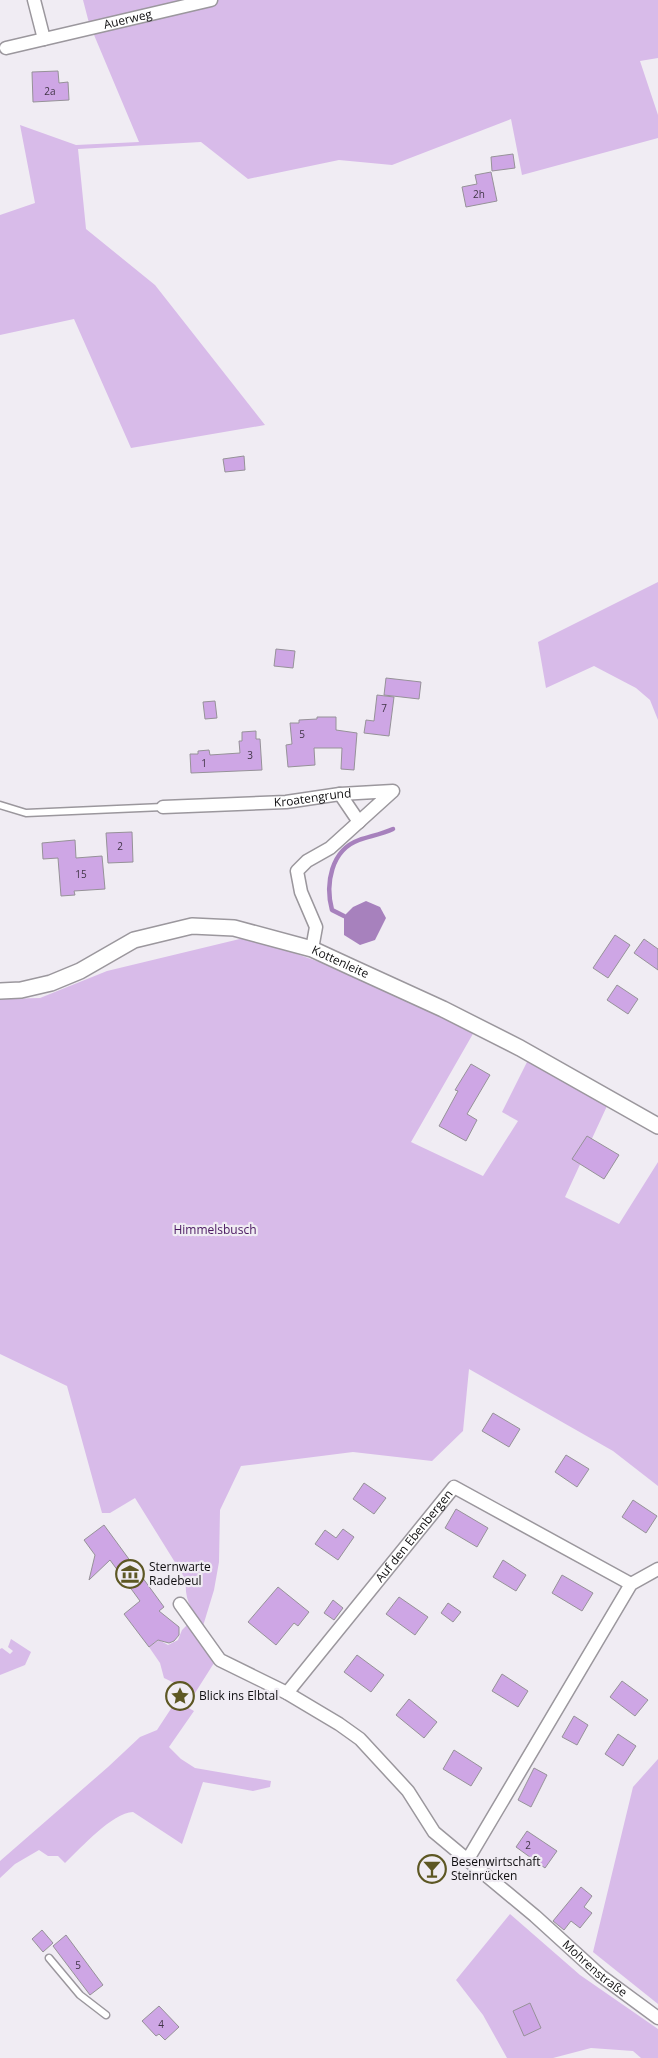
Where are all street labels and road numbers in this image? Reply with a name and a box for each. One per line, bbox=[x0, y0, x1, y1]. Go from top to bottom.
street label: Auerweg bbox=[102, 5, 154, 33]
street label: Kroatengrund bbox=[274, 784, 352, 810]
street label: Kottenleite bbox=[309, 941, 372, 982]
street label: Auf den Ebenbergen bbox=[371, 1486, 456, 1586]
street label: Mohrenstraße bbox=[559, 1936, 631, 2001]

